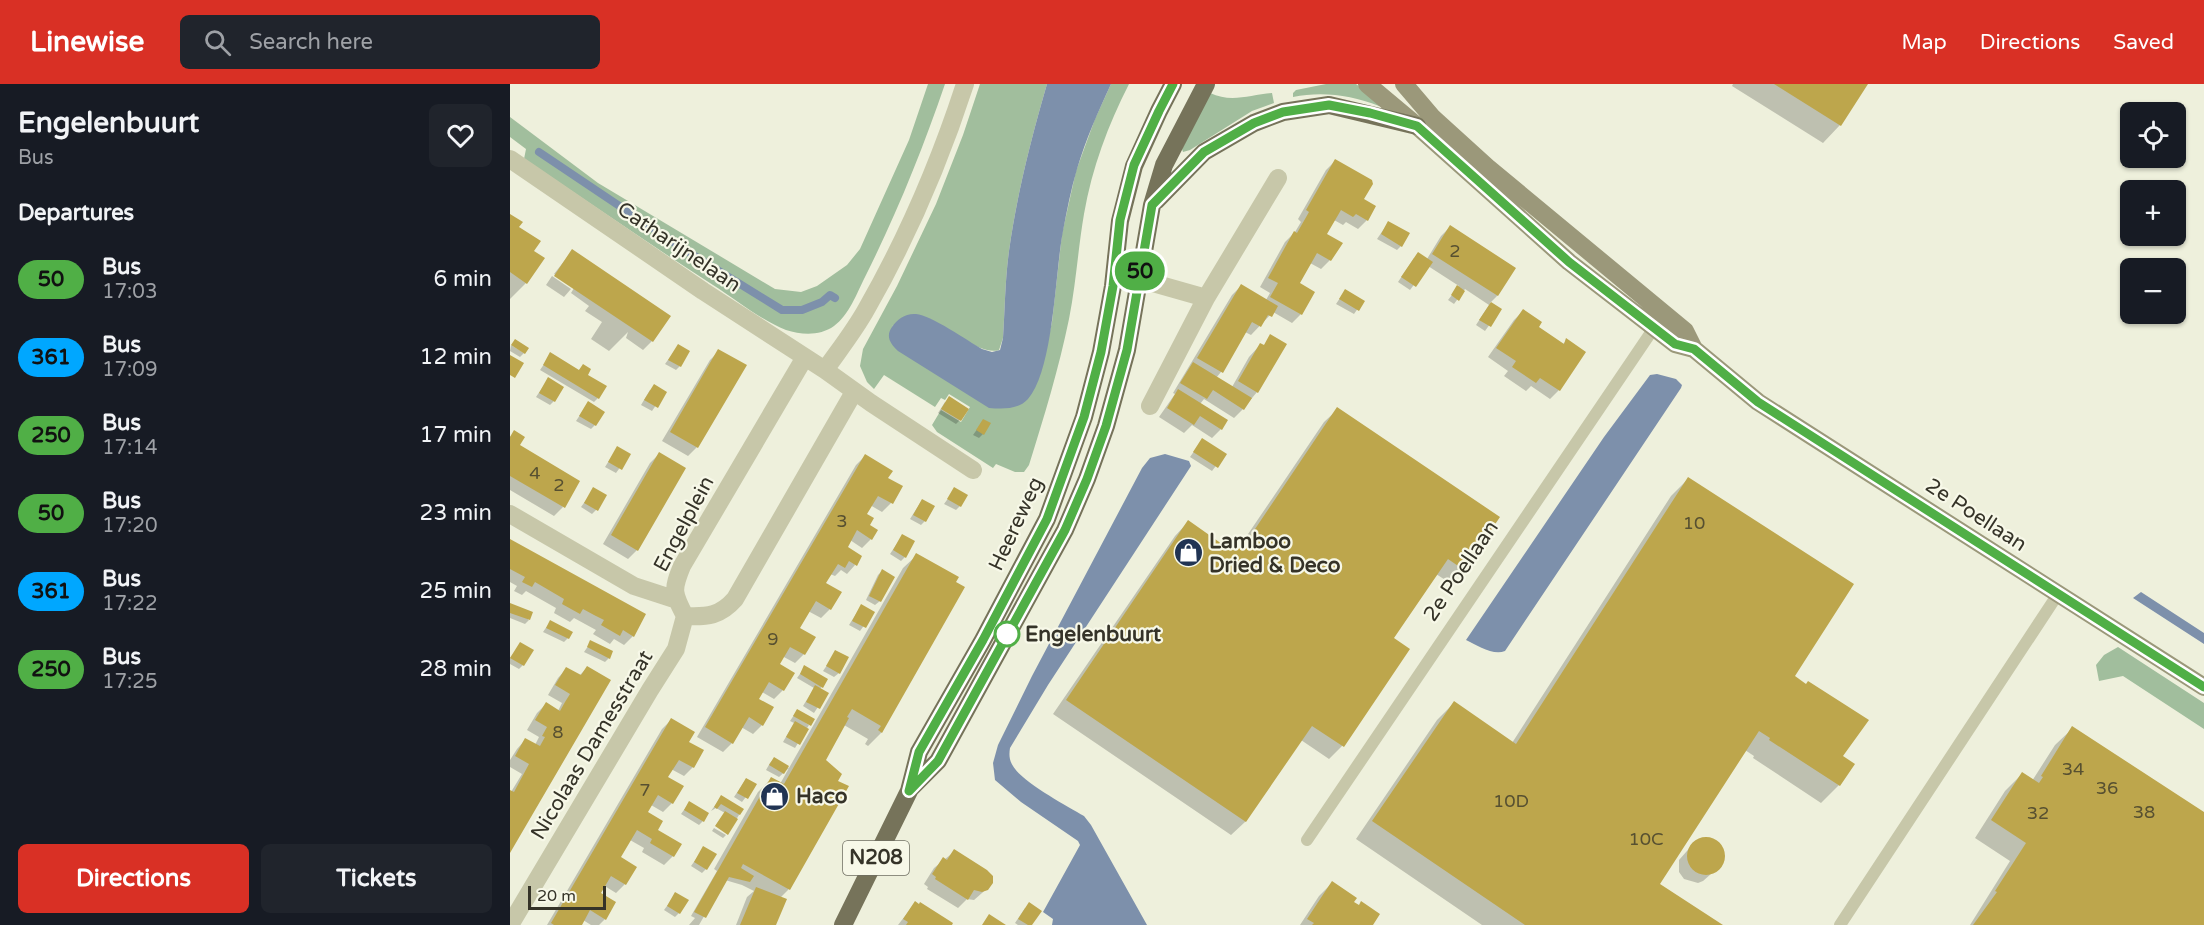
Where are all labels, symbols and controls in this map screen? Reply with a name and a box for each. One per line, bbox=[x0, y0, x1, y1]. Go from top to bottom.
search box bbox=[180, 15, 600, 69]
text: Linewise bbox=[30, 25, 144, 59]
icon: search bbox=[201, 26, 234, 59]
text: Search here bbox=[249, 29, 373, 55]
text: Map bbox=[1901, 30, 1947, 55]
text: Directions bbox=[1980, 30, 2080, 55]
text: Saved bbox=[2113, 30, 2174, 55]
map controls bbox=[2120, 102, 2186, 324]
button: locate bbox=[2120, 102, 2186, 168]
button: heart bbox=[429, 104, 492, 167]
text: Engelenbuurt bbox=[18, 106, 199, 140]
text: Bus bbox=[18, 146, 54, 170]
button: + bbox=[2120, 180, 2186, 246]
street label: Catharijnelaan bbox=[612, 196, 746, 298]
text: Departures bbox=[18, 200, 134, 226]
house number: 2 bbox=[1449, 240, 1461, 262]
line badge: 50 bbox=[1113, 252, 1167, 291]
text: Bus bbox=[102, 254, 141, 280]
button: − bbox=[2120, 258, 2186, 324]
text: 50 bbox=[1127, 259, 1153, 284]
text: 6 min bbox=[433, 266, 492, 292]
text: 50 bbox=[38, 267, 64, 292]
text: 17:03 bbox=[102, 280, 157, 304]
text: Bus bbox=[102, 332, 141, 358]
text: 12 min bbox=[420, 344, 492, 370]
text: 361 bbox=[31, 345, 71, 370]
text: 17:09 bbox=[102, 358, 157, 382]
text: Bus bbox=[102, 410, 141, 436]
text: 17 min bbox=[420, 422, 492, 448]
text: 250 bbox=[31, 423, 71, 448]
text: 17:14 bbox=[102, 436, 157, 460]
house number: 4 bbox=[529, 462, 541, 484]
street label: Engelplein bbox=[648, 472, 720, 576]
street label: Heereweg bbox=[983, 473, 1049, 575]
street label: 2e Poellaan bbox=[1921, 473, 2031, 557]
house number: 2 bbox=[553, 474, 565, 496]
text: Bus bbox=[102, 488, 141, 514]
text: 23 min bbox=[420, 500, 492, 526]
text: 50 bbox=[38, 501, 64, 526]
house number: 3 bbox=[836, 510, 848, 532]
house number: 10 bbox=[1683, 512, 1705, 534]
text: 17:20 bbox=[102, 514, 157, 538]
street label: 2e Poellaan bbox=[1418, 516, 1504, 626]
place label: Lamboo Dried & Deco bbox=[1209, 529, 1341, 578]
shop icon: Lamboo Dried & Deco bbox=[1172, 537, 1204, 569]
text: Bus bbox=[102, 566, 141, 592]
text: 25 min bbox=[420, 578, 492, 604]
text: 361 bbox=[31, 579, 71, 604]
text: 17:22 bbox=[102, 592, 157, 616]
marker: Engelenbuurt bbox=[994, 621, 1020, 647]
place label: Engelenbuurt bbox=[1025, 622, 1161, 647]
house number: 9 bbox=[767, 628, 779, 650]
text: Bus bbox=[102, 644, 141, 670]
street label: Nicolaas Damesstraat bbox=[526, 646, 658, 844]
text: 28 min bbox=[420, 656, 492, 682]
text: 250 bbox=[31, 657, 71, 682]
text: 17:25 bbox=[102, 670, 157, 694]
house number: 8 bbox=[552, 721, 564, 743]
house number: 34 bbox=[2062, 758, 2084, 780]
house number: 36 bbox=[2096, 777, 2118, 799]
house number: 7 bbox=[639, 779, 651, 801]
shop icon: Haco bbox=[759, 780, 791, 812]
place label: Haco bbox=[796, 784, 848, 809]
house number: 10D bbox=[1493, 790, 1529, 812]
house number: 38 bbox=[2133, 801, 2155, 823]
house number: 32 bbox=[2027, 802, 2049, 824]
house number: 10C bbox=[1628, 828, 1664, 850]
road number: N208 bbox=[843, 841, 909, 875]
button: Directions bbox=[18, 844, 249, 913]
button: Tickets bbox=[261, 844, 492, 913]
scale bar bbox=[528, 883, 606, 910]
text: 20 m bbox=[537, 886, 576, 906]

